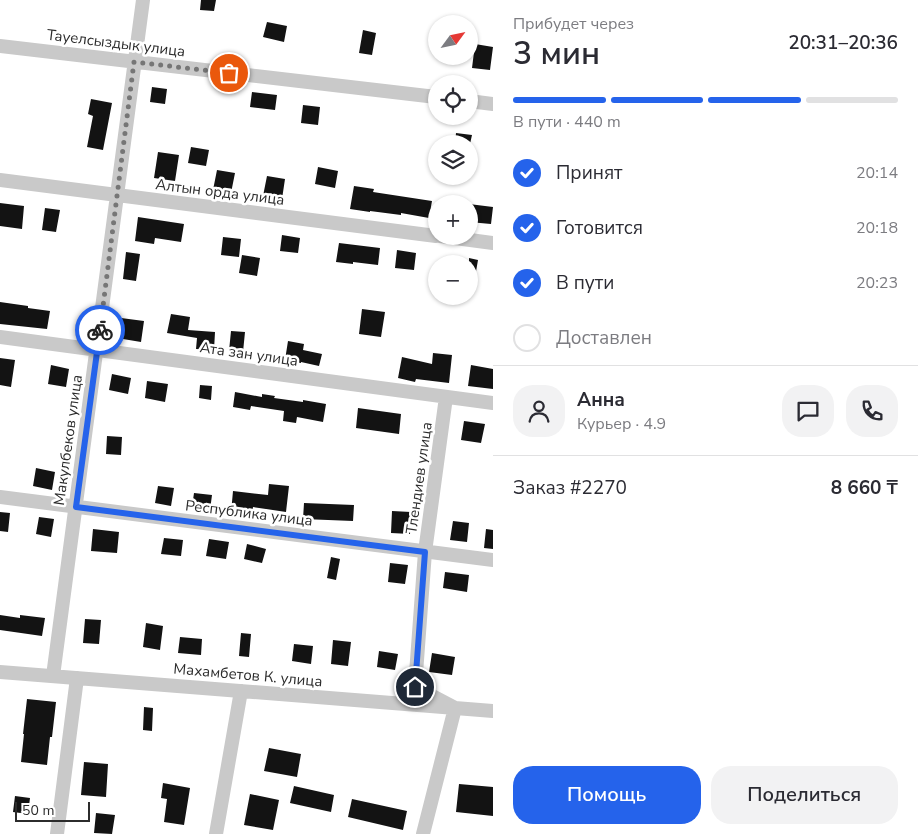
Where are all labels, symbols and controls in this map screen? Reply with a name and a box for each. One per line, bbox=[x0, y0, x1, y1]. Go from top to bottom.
text: Прибудет через bbox=[513, 13, 634, 35]
north arrow bbox=[428, 15, 478, 65]
map controls bbox=[428, 15, 478, 305]
street label: Тауелсыздык улица bbox=[46, 25, 186, 61]
text: 20:31–20:36 bbox=[788, 30, 898, 56]
text: 3 мин bbox=[513, 32, 600, 75]
pin bbox=[208, 52, 250, 94]
icon: bag bbox=[215, 59, 243, 87]
button: locate bbox=[428, 75, 478, 125]
text: В пути · 440 m bbox=[513, 111, 621, 133]
button: layers bbox=[428, 135, 478, 185]
icon: check bbox=[513, 159, 541, 187]
text: Принят bbox=[556, 160, 623, 186]
text: 20:14 bbox=[856, 162, 898, 184]
street label: Алтын орда улица bbox=[154, 174, 286, 210]
button: + bbox=[428, 195, 478, 245]
icon: check bbox=[513, 214, 541, 242]
text: Готовится bbox=[556, 215, 643, 241]
text: 20:18 bbox=[856, 217, 898, 239]
button: − bbox=[428, 255, 478, 305]
icon: check bbox=[513, 269, 541, 297]
text: В пути bbox=[556, 270, 614, 296]
text: 20:23 bbox=[856, 272, 898, 294]
courier bbox=[75, 305, 125, 355]
icon: bike bbox=[86, 316, 114, 344]
text: Доставлен bbox=[556, 325, 652, 351]
street label: Ата зан улица bbox=[199, 337, 299, 371]
street label: Макулбеков улица bbox=[49, 373, 87, 507]
button: person bbox=[513, 385, 565, 437]
button: chat bbox=[782, 385, 834, 437]
button: phone bbox=[846, 385, 898, 437]
text: Анна bbox=[577, 387, 625, 413]
text: Курьер · 4.9 bbox=[577, 413, 666, 435]
street label: Тлендиев улица bbox=[401, 421, 437, 535]
text: Заказ #2270 bbox=[513, 475, 627, 501]
text: 8 660 ₸ bbox=[831, 475, 898, 501]
street label: Республика улица bbox=[184, 495, 314, 531]
street label: Махамбетов К. улица bbox=[173, 659, 323, 691]
pin bbox=[394, 666, 436, 708]
icon: home bbox=[401, 673, 429, 701]
button: Помощь bbox=[513, 766, 701, 824]
button: Поделиться bbox=[711, 766, 898, 824]
scale bar bbox=[15, 799, 90, 822]
text: 50 m bbox=[22, 801, 54, 820]

